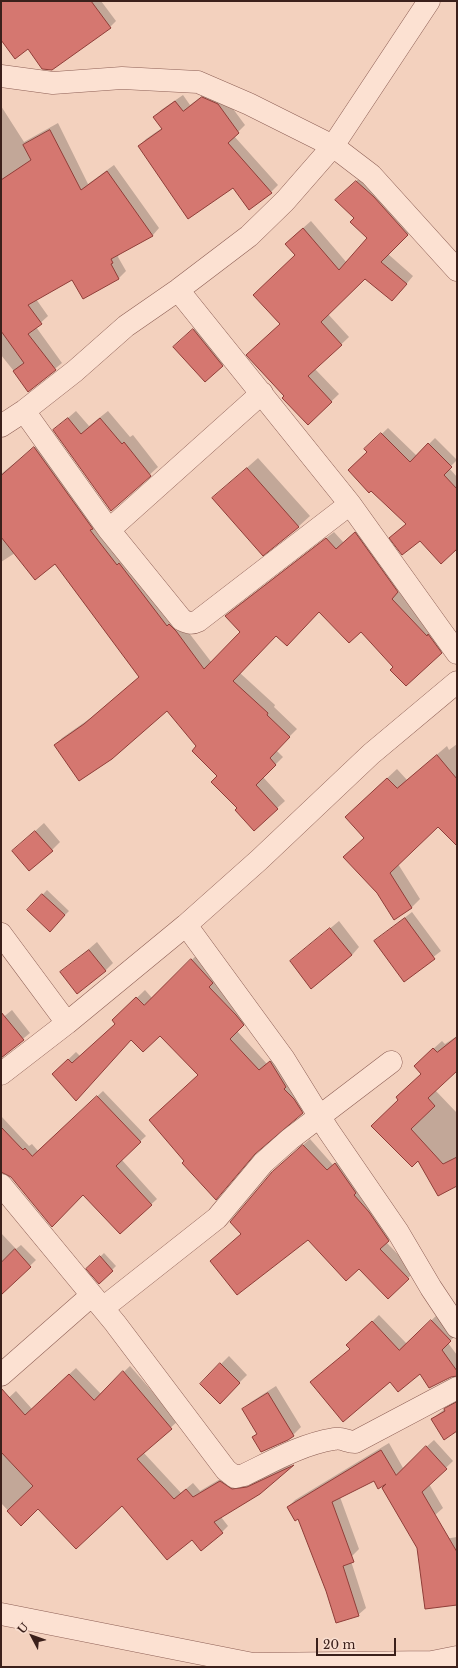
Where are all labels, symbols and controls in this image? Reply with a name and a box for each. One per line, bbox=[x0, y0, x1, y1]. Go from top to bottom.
north arrow bbox=[12, 1616, 52, 1656]
text: U bbox=[14, 1620, 31, 1636]
scale bar bbox=[318, 1630, 398, 1656]
text: 20 m bbox=[323, 1637, 355, 1652]

